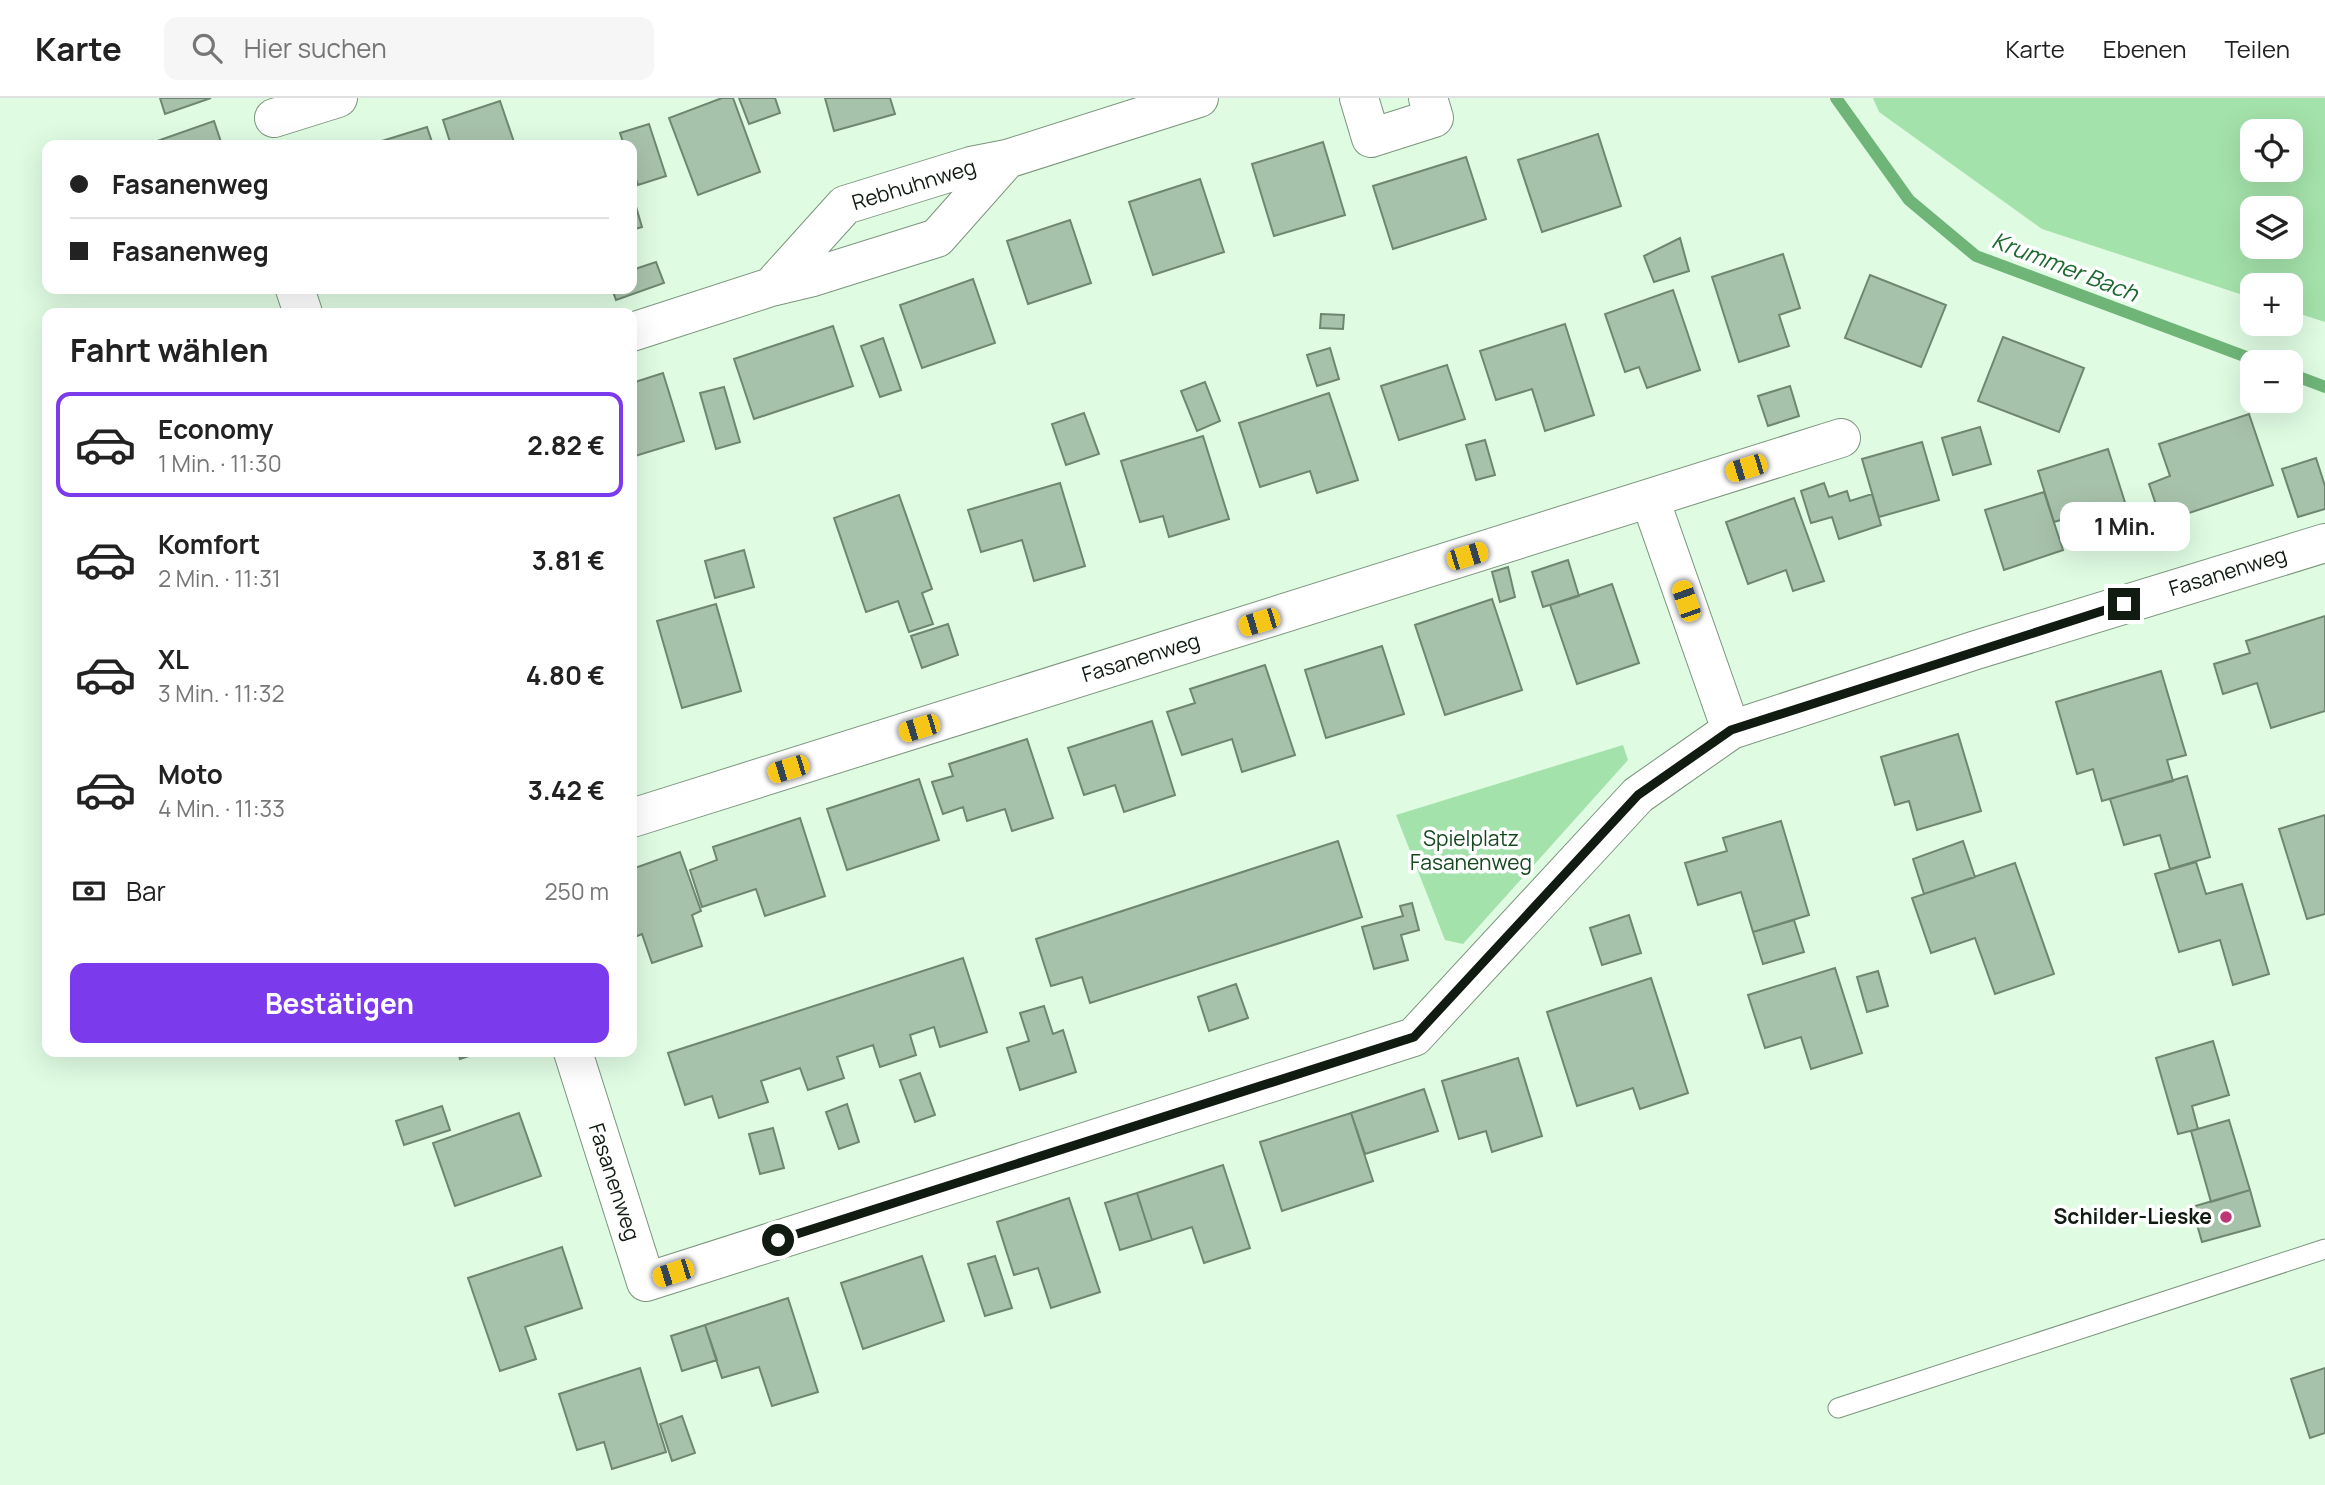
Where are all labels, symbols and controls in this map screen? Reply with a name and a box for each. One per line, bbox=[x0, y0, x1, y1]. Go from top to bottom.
search box bbox=[164, 17, 654, 80]
text: Karte bbox=[35, 26, 122, 71]
icon: search bbox=[188, 29, 226, 67]
text: Hier suchen bbox=[244, 30, 387, 66]
text: Karte bbox=[2005, 32, 2065, 65]
text: Ebenen bbox=[2103, 32, 2186, 65]
text: Teilen bbox=[2224, 32, 2290, 65]
map controls bbox=[2240, 119, 2303, 413]
button: locate bbox=[2240, 119, 2303, 182]
street label: Rebhuhnweg bbox=[848, 152, 979, 216]
text: Fasanenweg bbox=[112, 166, 269, 202]
button: layers bbox=[2240, 196, 2303, 259]
water label: Krummer Bach bbox=[1988, 224, 2144, 309]
text: Fasanenweg bbox=[112, 233, 269, 269]
button: + bbox=[2240, 273, 2303, 336]
text: Fahrt wählen bbox=[70, 328, 269, 372]
button: − bbox=[2240, 350, 2303, 413]
text: Economy bbox=[158, 411, 273, 447]
icon: car bbox=[74, 413, 137, 476]
text: 2.82 € bbox=[527, 427, 605, 463]
text: 1 Min. · 11:30 bbox=[158, 447, 282, 479]
car bbox=[1723, 452, 1770, 484]
callout: 1 Min. bbox=[2059, 503, 2189, 552]
text: 1 Min. bbox=[2094, 510, 2156, 542]
text: Komfort bbox=[158, 526, 260, 562]
icon: car bbox=[74, 528, 137, 591]
car bbox=[1444, 540, 1491, 572]
street label: Fasanenweg bbox=[2165, 540, 2290, 602]
text: 3.81 € bbox=[532, 542, 605, 578]
text: 2 Min. · 11:31 bbox=[158, 562, 281, 594]
car bbox=[1670, 578, 1703, 624]
route end bbox=[2108, 588, 2140, 620]
car bbox=[1236, 606, 1283, 638]
street label: Fasanenweg bbox=[1078, 626, 1203, 688]
text: XL bbox=[158, 641, 189, 677]
icon: car bbox=[74, 643, 137, 706]
text: 4.80 € bbox=[526, 657, 605, 693]
text: 3 Min. · 11:32 bbox=[158, 677, 285, 709]
car bbox=[896, 712, 943, 744]
car bbox=[765, 753, 812, 785]
text: Moto bbox=[158, 756, 223, 792]
icon: car bbox=[74, 758, 137, 821]
text: 3.42 € bbox=[528, 772, 605, 808]
text: 4 Min. · 11:33 bbox=[158, 792, 285, 824]
park label: Spielplatz Fasanenweg bbox=[1410, 824, 1532, 876]
icon: cash bbox=[70, 872, 108, 910]
text: Bar bbox=[126, 873, 166, 909]
text: 250 m bbox=[544, 875, 609, 907]
button: Bestätigen bbox=[70, 963, 609, 1043]
street label: Fasanenweg bbox=[583, 1119, 647, 1244]
place label: Schilder-Lieske bbox=[2054, 1202, 2212, 1230]
marker: Schilder-Lieske bbox=[2218, 1209, 2234, 1225]
route start bbox=[762, 1224, 794, 1256]
car bbox=[650, 1257, 697, 1289]

